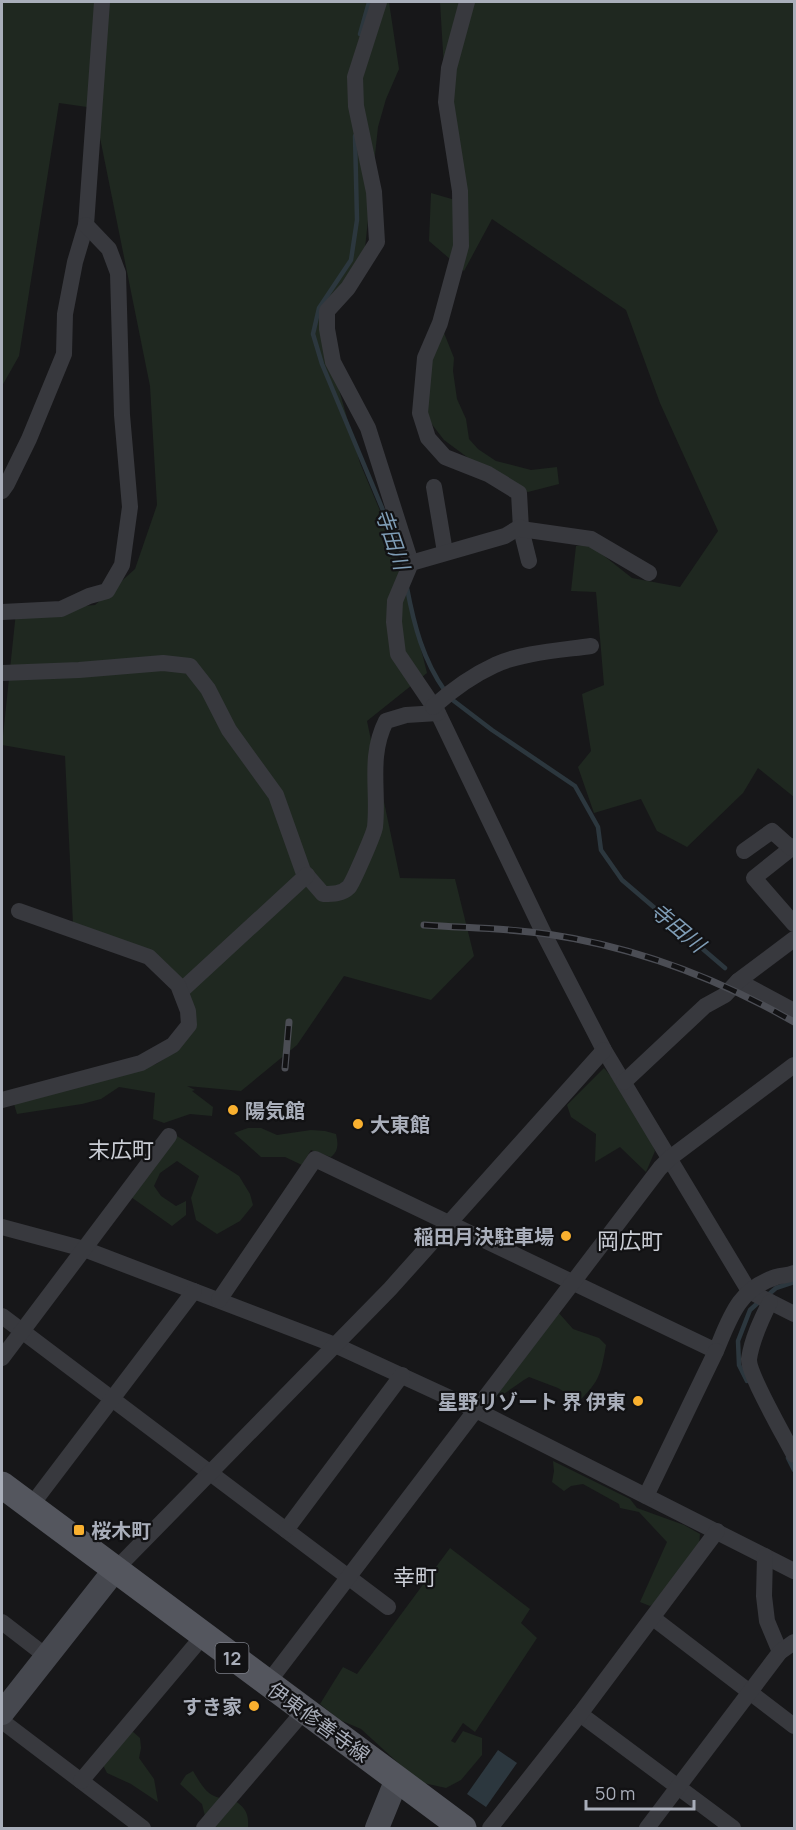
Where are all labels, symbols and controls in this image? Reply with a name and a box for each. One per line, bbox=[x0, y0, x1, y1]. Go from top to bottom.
water label: 寺田川 bbox=[370, 505, 417, 575]
water label: 寺田川 bbox=[645, 896, 713, 959]
place label: 陽気館 bbox=[245, 1097, 305, 1124]
marker: 陽気館 bbox=[226, 1103, 240, 1117]
place label: 大東館 bbox=[370, 1111, 430, 1138]
marker: 大東館 bbox=[351, 1117, 365, 1131]
district label: 末広町 bbox=[88, 1135, 154, 1165]
place label: 稲田月決駐車場 bbox=[414, 1223, 554, 1250]
district label: 岡広町 bbox=[597, 1226, 663, 1256]
marker: 稲田月決駐車場 bbox=[559, 1229, 573, 1243]
place label: 星野リゾート 界 伊東 bbox=[438, 1388, 626, 1415]
marker: 星野リゾート 界 伊東 bbox=[631, 1394, 645, 1408]
place label: 桜木町 bbox=[91, 1517, 151, 1544]
marker: 桜木町 bbox=[72, 1523, 86, 1537]
district label: 幸町 bbox=[393, 1562, 437, 1592]
road number: 12 bbox=[216, 1643, 248, 1673]
street label: 伊東修善寺線 bbox=[263, 1676, 375, 1768]
place label: すき家 bbox=[182, 1693, 242, 1720]
marker: すき家 bbox=[247, 1699, 261, 1713]
scale bar bbox=[586, 1773, 694, 1811]
text: 50 m bbox=[595, 1781, 635, 1805]

